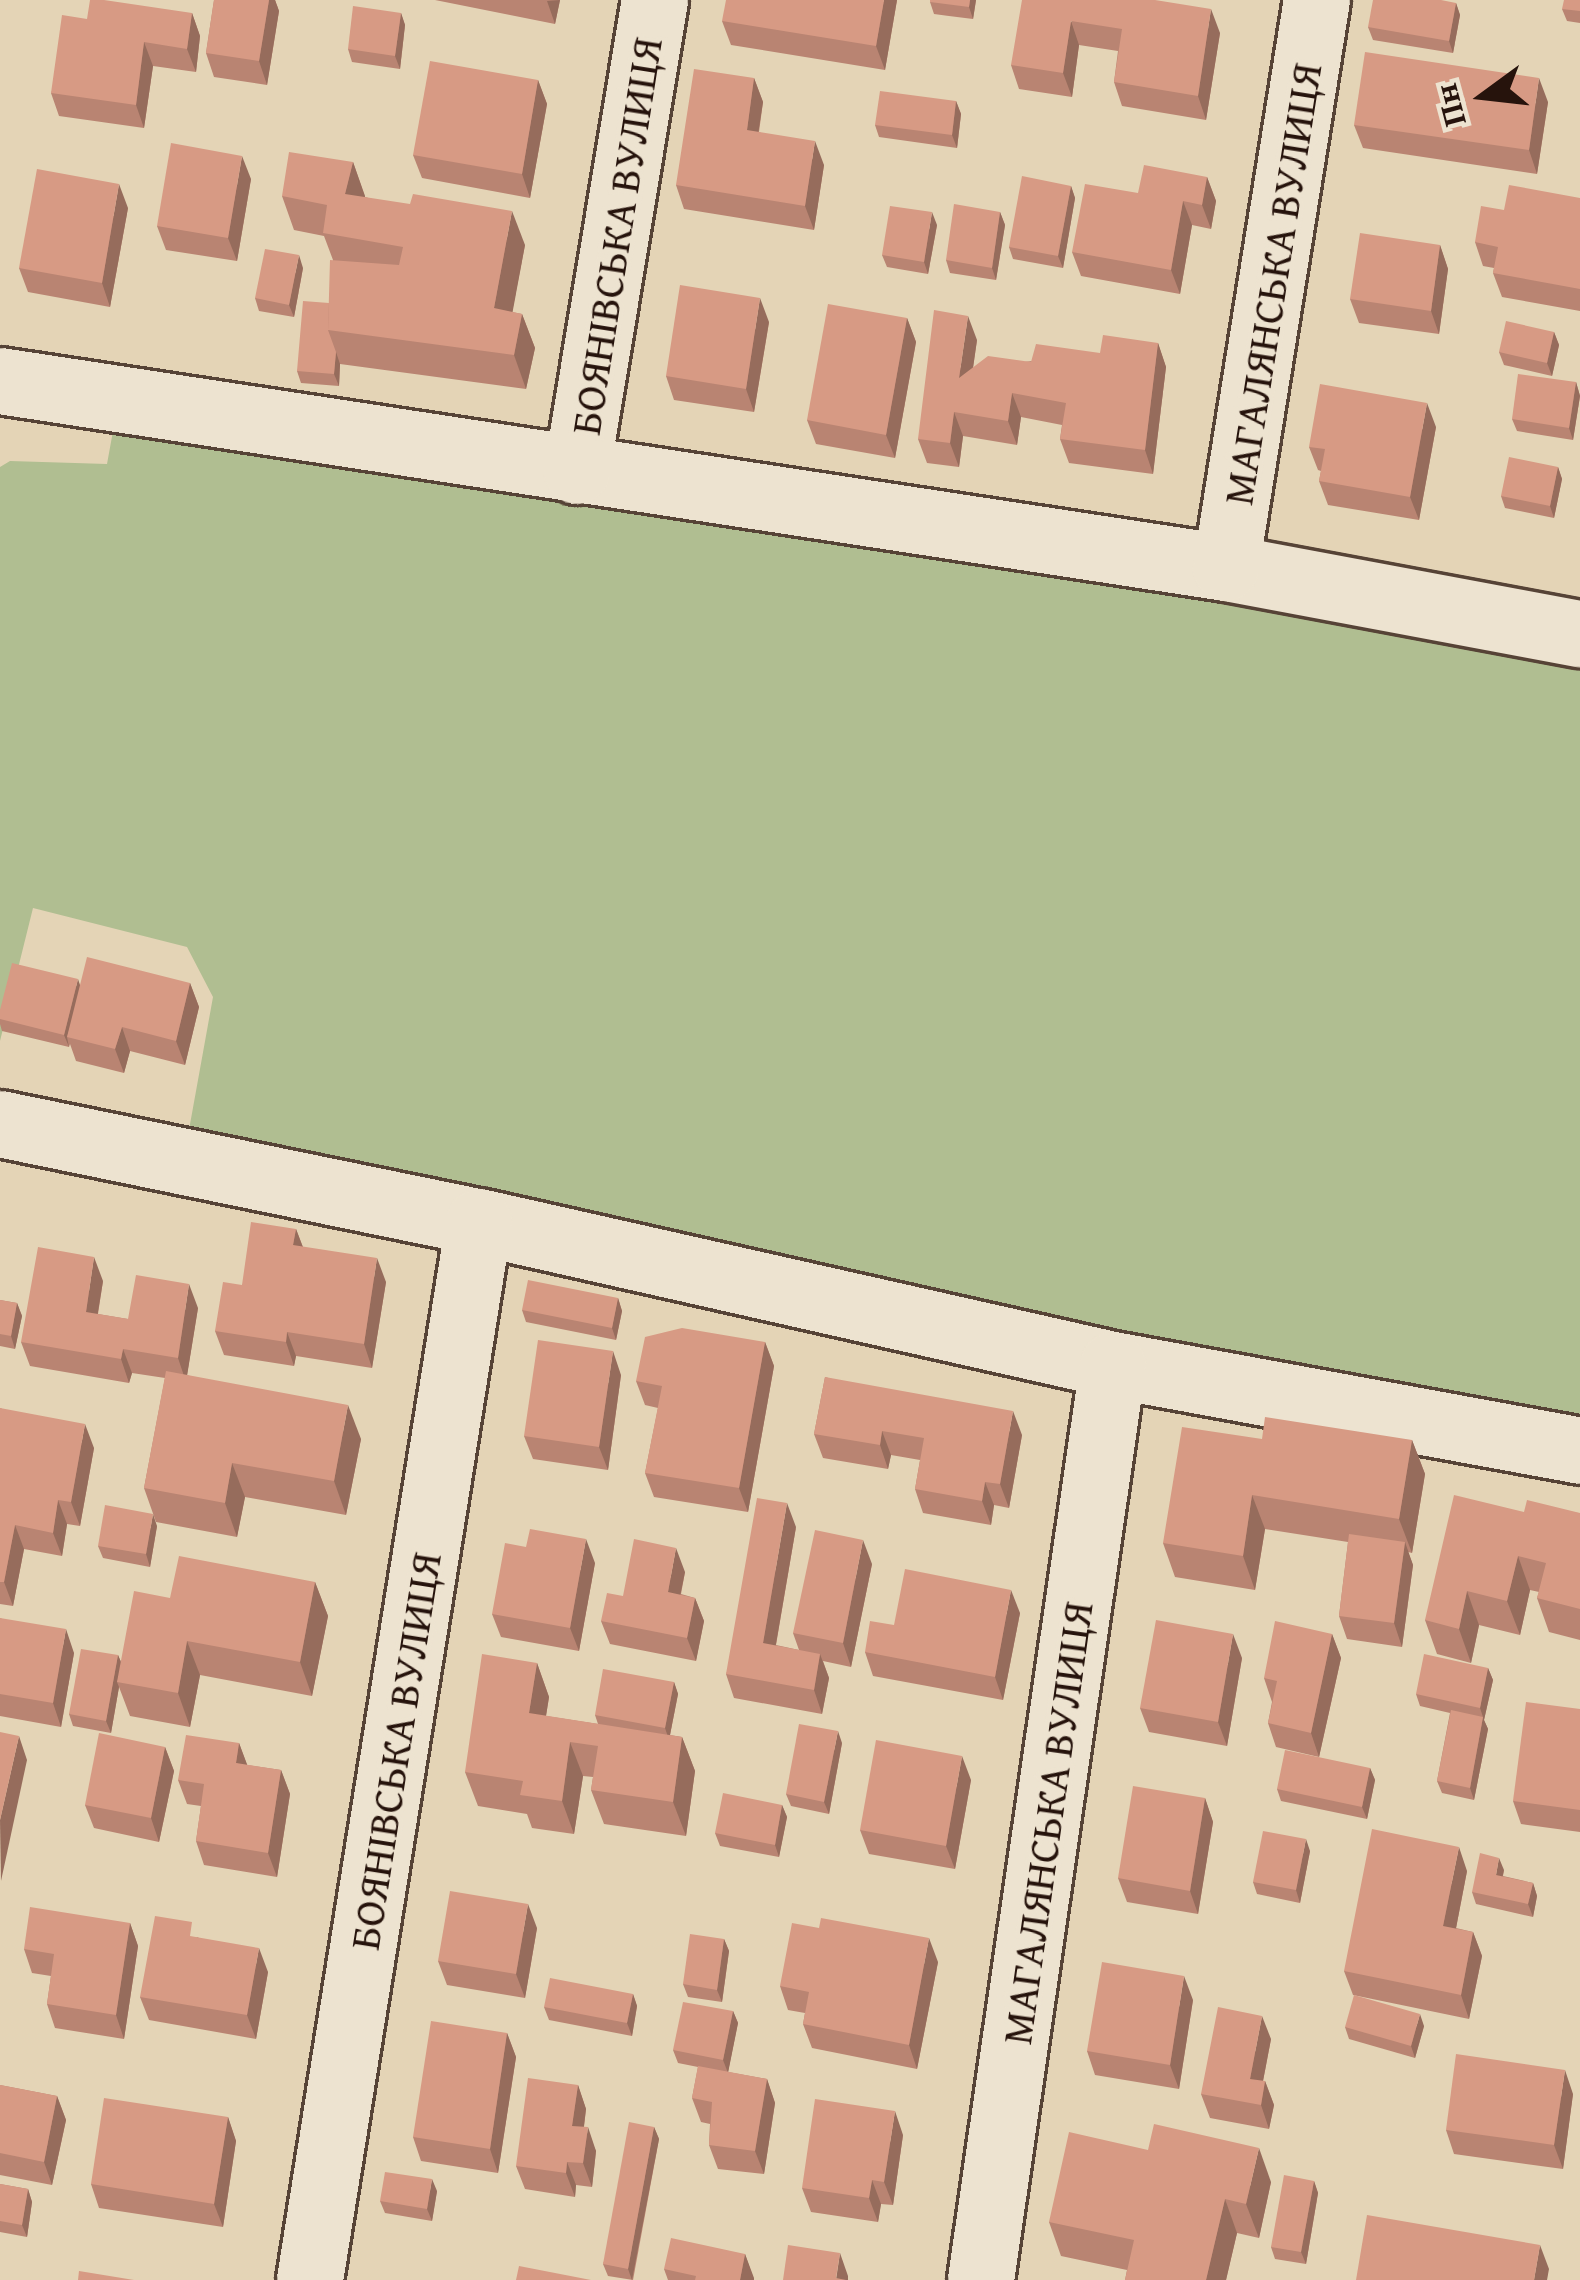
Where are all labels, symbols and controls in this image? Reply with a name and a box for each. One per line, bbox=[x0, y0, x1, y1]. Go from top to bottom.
street label: БОЯНІВСЬКА ВУЛИЦЯ bbox=[560, 34, 672, 438]
north arrow bbox=[1424, 36, 1544, 156]
street label: МАГАЛЯНСЬКА ВУЛИЦЯ bbox=[1212, 60, 1332, 508]
text: Пн bbox=[1421, 79, 1478, 132]
street label: БОЯНІВСЬКА ВУЛИЦЯ bbox=[339, 1549, 451, 1953]
street label: МАГАЛЯНСЬКА ВУЛИЦЯ bbox=[991, 1598, 1103, 2048]

